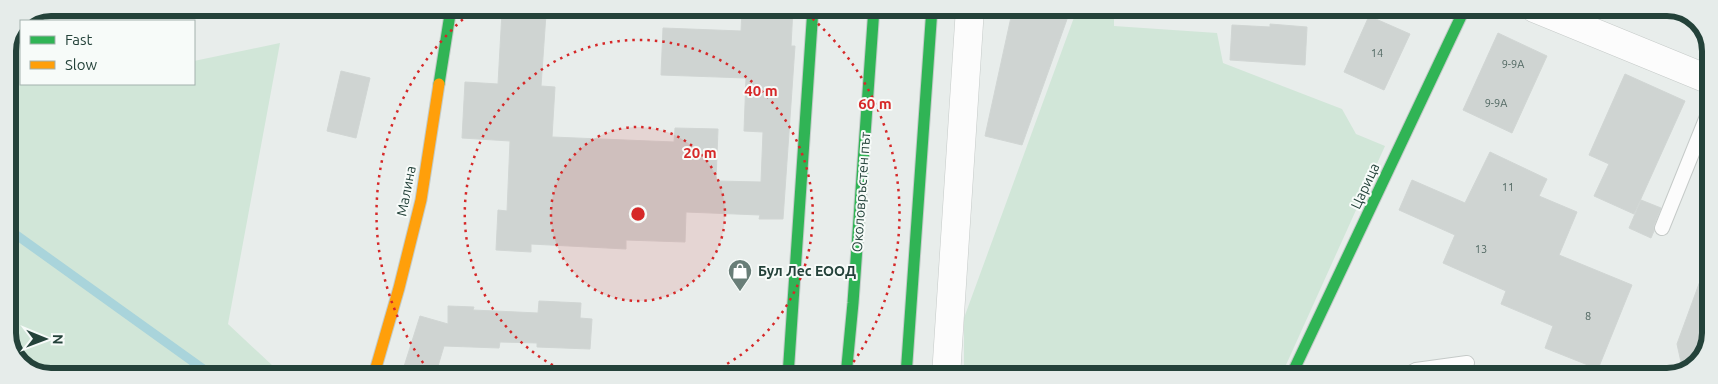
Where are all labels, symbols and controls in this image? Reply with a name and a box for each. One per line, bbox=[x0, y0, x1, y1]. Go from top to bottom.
legend bbox=[20, 20, 195, 85]
text: Fast bbox=[65, 31, 93, 48]
house number: 14 bbox=[1371, 47, 1383, 59]
text: Slow bbox=[65, 56, 98, 73]
house number: 9-9А bbox=[1502, 58, 1525, 70]
text: 40 m bbox=[744, 82, 778, 99]
text: 60 m bbox=[858, 95, 892, 112]
house number: 9-9А bbox=[1485, 97, 1508, 109]
street label: Околовръстен път bbox=[849, 131, 873, 253]
text: 20 m bbox=[683, 144, 717, 161]
street label: Царица bbox=[1347, 160, 1383, 212]
street label: Малина bbox=[393, 164, 419, 218]
house number: 11 bbox=[1502, 181, 1514, 193]
centre of rings bbox=[629, 205, 647, 223]
house number: 13 bbox=[1475, 243, 1487, 255]
shop icon: Бул Лес ЕООД bbox=[727, 258, 753, 292]
place label: Бул Лес ЕООД bbox=[758, 263, 856, 279]
house number: 8 bbox=[1585, 310, 1591, 322]
north arrow bbox=[20, 314, 70, 364]
text: N bbox=[50, 334, 66, 345]

